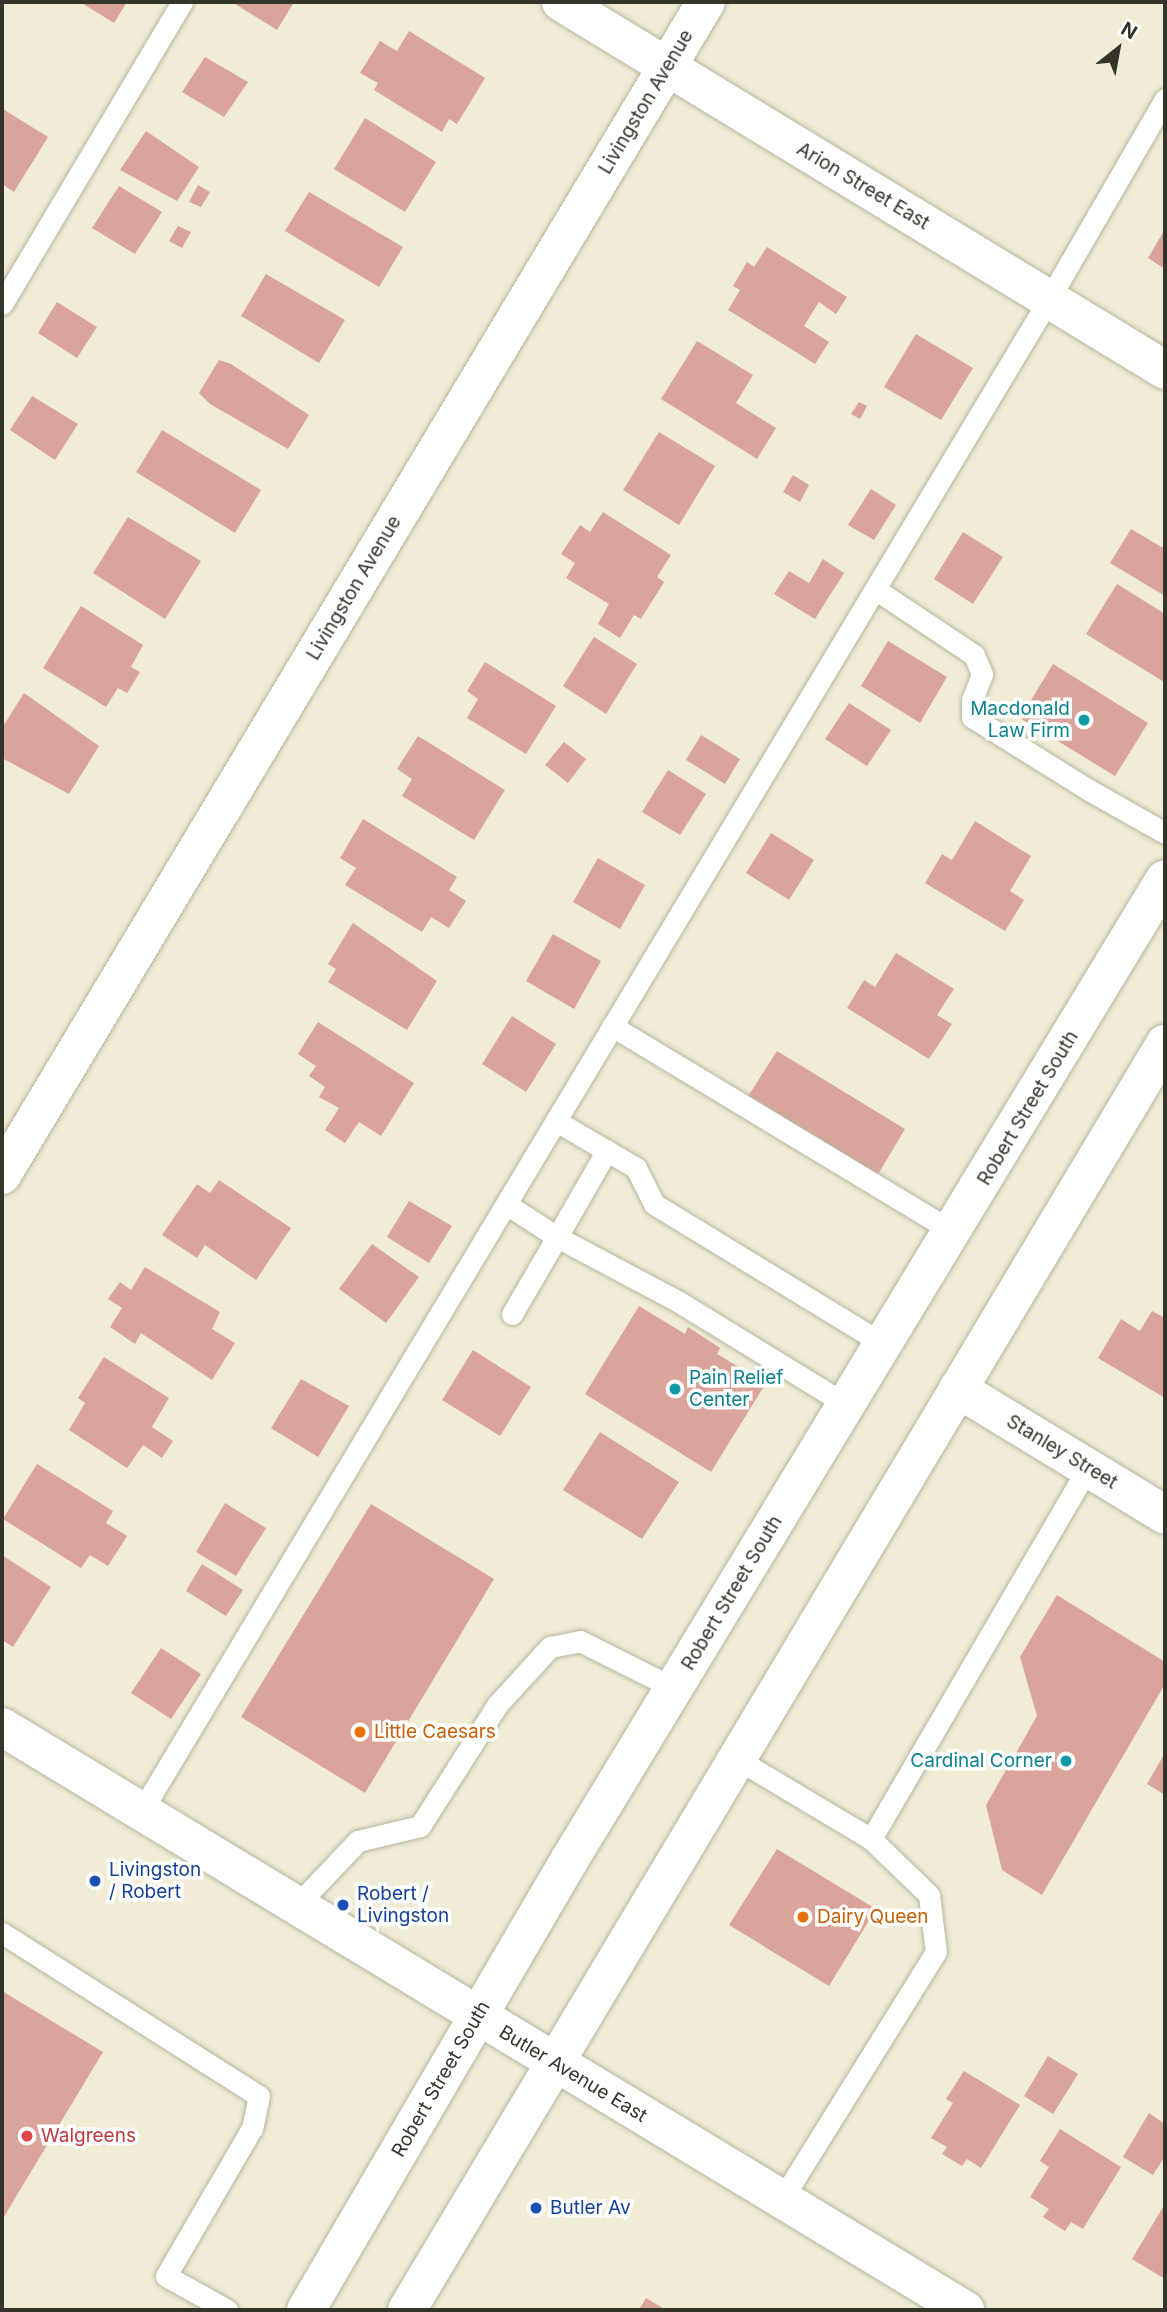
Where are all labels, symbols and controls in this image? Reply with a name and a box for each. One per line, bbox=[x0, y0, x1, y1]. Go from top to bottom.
north arrow bbox=[1083, 14, 1153, 84]
text: N bbox=[1117, 17, 1141, 44]
street label: Livingston Avenue bbox=[594, 26, 698, 178]
street label: Arion Street East bbox=[793, 137, 933, 235]
street label: Livingston Avenue bbox=[302, 512, 406, 664]
place label: Macdonald Law Firm bbox=[970, 698, 1070, 742]
marker: Macdonald Law Firm bbox=[1076, 712, 1092, 728]
street label: Robert Street South bbox=[973, 1027, 1083, 1189]
place label: Pain Relief Center bbox=[689, 1367, 783, 1411]
marker: Pain Relief Center bbox=[667, 1381, 683, 1397]
street label: Stanley Street bbox=[1002, 1410, 1122, 1494]
street label: Robert Street South bbox=[677, 1512, 787, 1674]
place label: Little Caesars bbox=[374, 1721, 496, 1743]
marker: Little Caesars bbox=[352, 1724, 368, 1740]
place label: Cardinal Corner bbox=[910, 1750, 1052, 1772]
marker: Cardinal Corner bbox=[1058, 1753, 1074, 1769]
place label: Livingston / Robert bbox=[109, 1859, 201, 1903]
marker: Livingston / Robert bbox=[87, 1873, 103, 1889]
place label: Robert / Livingston bbox=[357, 1883, 449, 1927]
marker: Robert / Livingston bbox=[335, 1897, 351, 1913]
place label: Dairy Queen bbox=[817, 1906, 929, 1928]
marker: Dairy Queen bbox=[795, 1909, 811, 1925]
street label: Robert Street South bbox=[387, 1997, 495, 2161]
street label: Butler Avenue East bbox=[495, 2021, 651, 2127]
place label: Walgreens bbox=[41, 2125, 136, 2147]
marker: Walgreens bbox=[19, 2128, 35, 2144]
place label: Butler Av bbox=[550, 2197, 631, 2219]
marker: Butler Av bbox=[528, 2200, 544, 2216]

